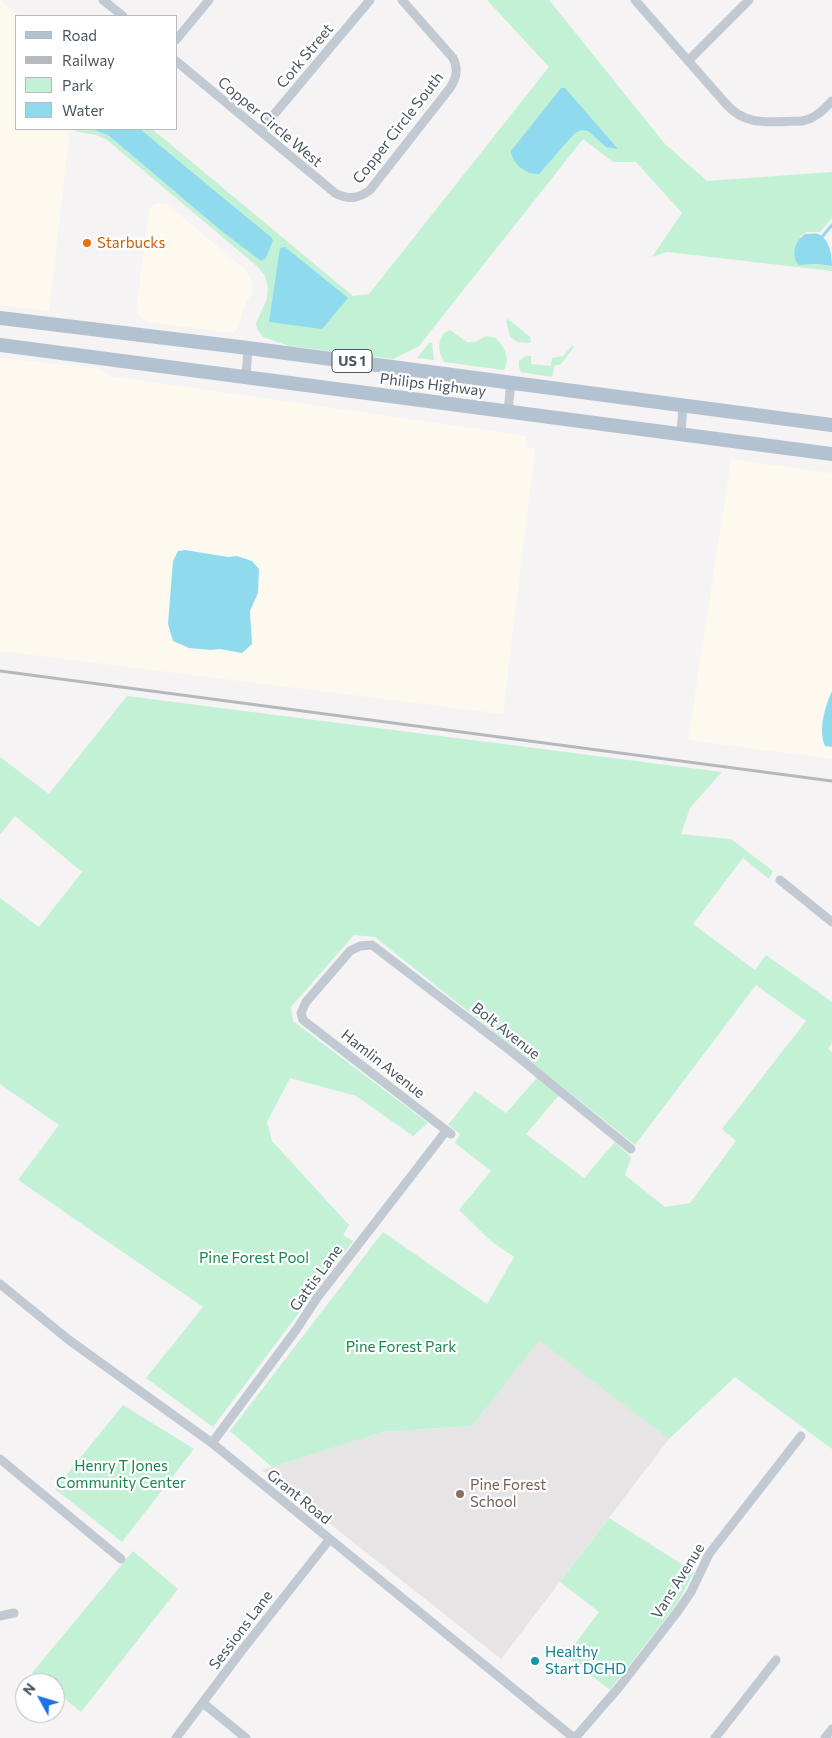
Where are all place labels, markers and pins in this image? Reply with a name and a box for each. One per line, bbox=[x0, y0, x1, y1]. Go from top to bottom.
place label: Starbucks bbox=[97, 234, 165, 252]
marker: Starbucks bbox=[81, 237, 93, 249]
place label: Pine Forest School bbox=[470, 1476, 546, 1511]
marker: Pine Forest School bbox=[454, 1488, 466, 1500]
place label: Healthy Start DCHD bbox=[545, 1643, 626, 1678]
marker: Healthy Start DCHD bbox=[529, 1655, 541, 1667]

